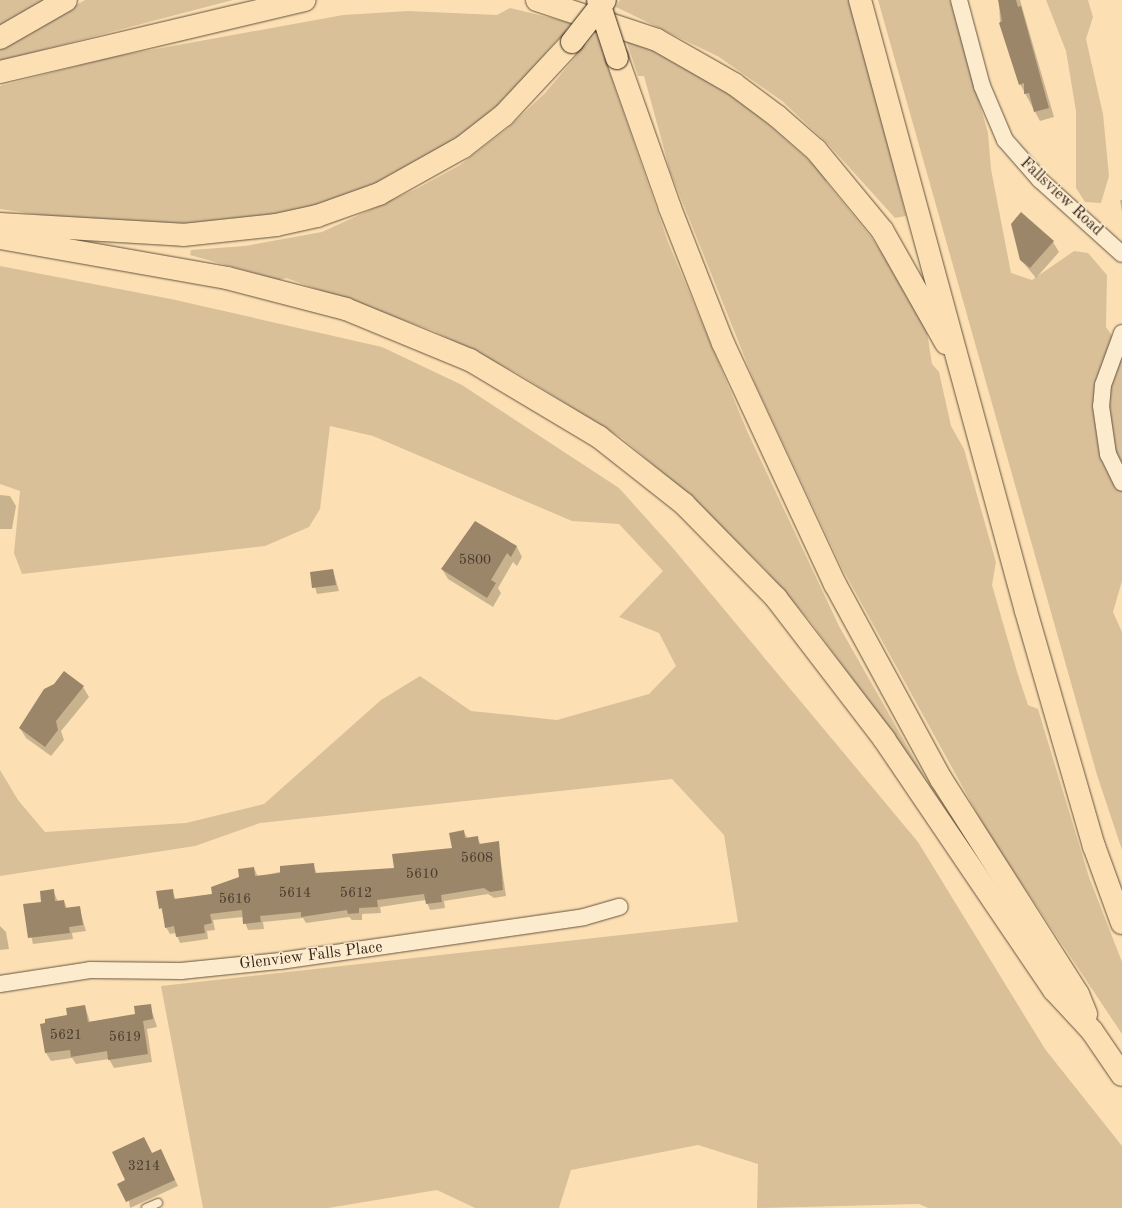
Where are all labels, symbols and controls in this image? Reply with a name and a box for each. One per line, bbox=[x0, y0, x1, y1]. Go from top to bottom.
street label: Fallsview Road bbox=[1016, 154, 1106, 240]
house number: 5800 bbox=[459, 552, 491, 568]
house number: 5608 bbox=[461, 850, 493, 866]
house number: 5610 bbox=[406, 866, 438, 882]
house number: 5614 bbox=[279, 885, 311, 901]
house number: 5612 bbox=[340, 885, 372, 901]
house number: 5616 bbox=[219, 891, 251, 907]
street label: Glenview Falls Place bbox=[238, 938, 384, 974]
house number: 5621 bbox=[50, 1027, 82, 1043]
house number: 5619 bbox=[109, 1029, 141, 1045]
house number: 3214 bbox=[128, 1158, 160, 1174]

